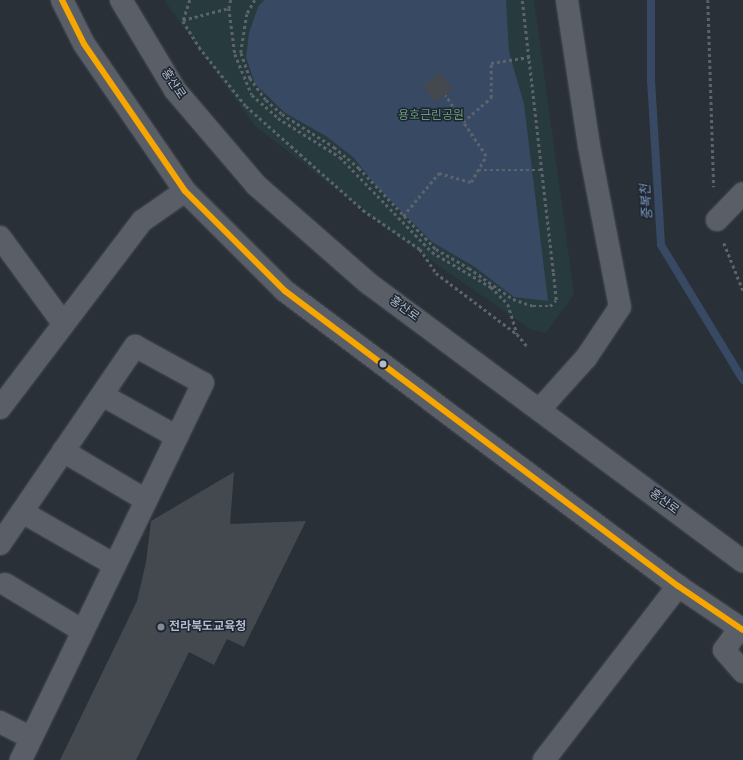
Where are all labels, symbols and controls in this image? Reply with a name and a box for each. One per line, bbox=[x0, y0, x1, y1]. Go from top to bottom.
street label: 홍산로 bbox=[158, 66, 188, 102]
park label: 용호근린공원 bbox=[398, 109, 464, 123]
water label: 중복천 bbox=[638, 184, 656, 220]
street label: 홍산로 bbox=[386, 293, 422, 325]
unlabelled marker bbox=[378, 359, 388, 369]
street label: 홍산로 bbox=[646, 486, 682, 518]
place label: 전라북도교육청 bbox=[169, 620, 246, 634]
marker: 전라북도교육청 bbox=[156, 622, 166, 632]

